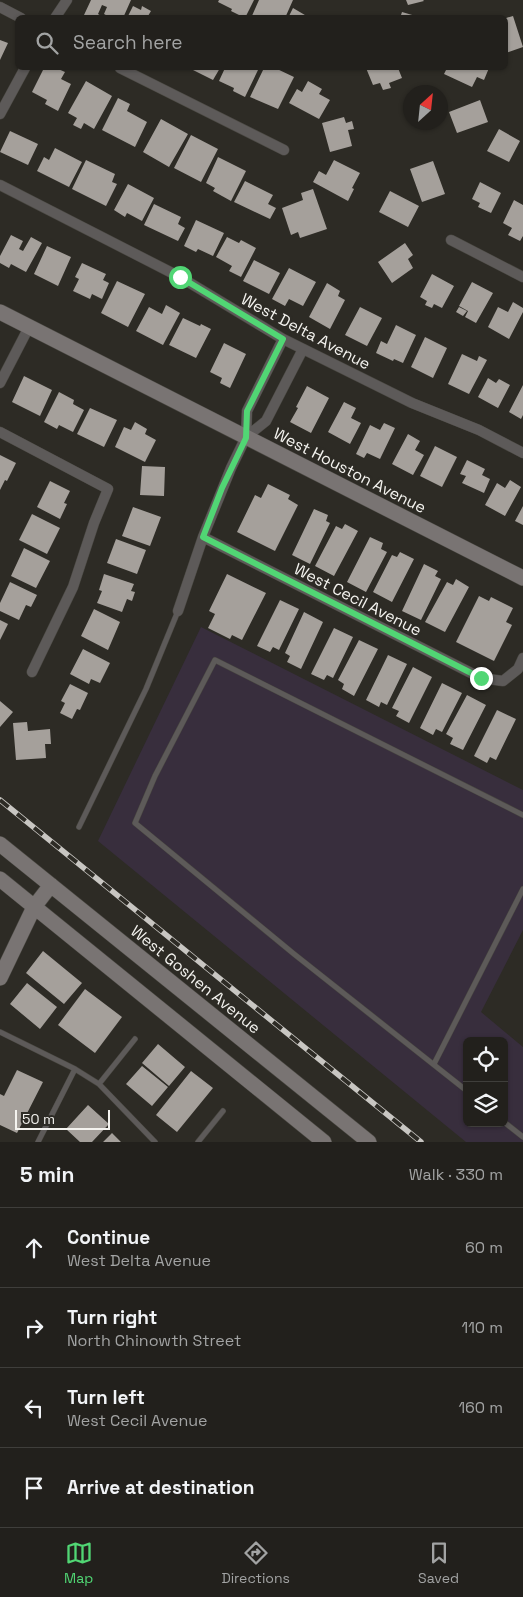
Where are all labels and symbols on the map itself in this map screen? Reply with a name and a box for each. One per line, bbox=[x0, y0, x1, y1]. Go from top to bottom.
north arrow bbox=[403, 85, 448, 130]
route start bbox=[169, 266, 192, 289]
street label: West Delta Avenue bbox=[237, 288, 374, 374]
street label: West Houston Avenue bbox=[270, 423, 430, 518]
street label: West Cecil Avenue bbox=[290, 558, 425, 641]
route end bbox=[470, 667, 493, 690]
street label: West Goshen Avenue bbox=[126, 920, 265, 1038]
scale bar bbox=[15, 1107, 110, 1130]

